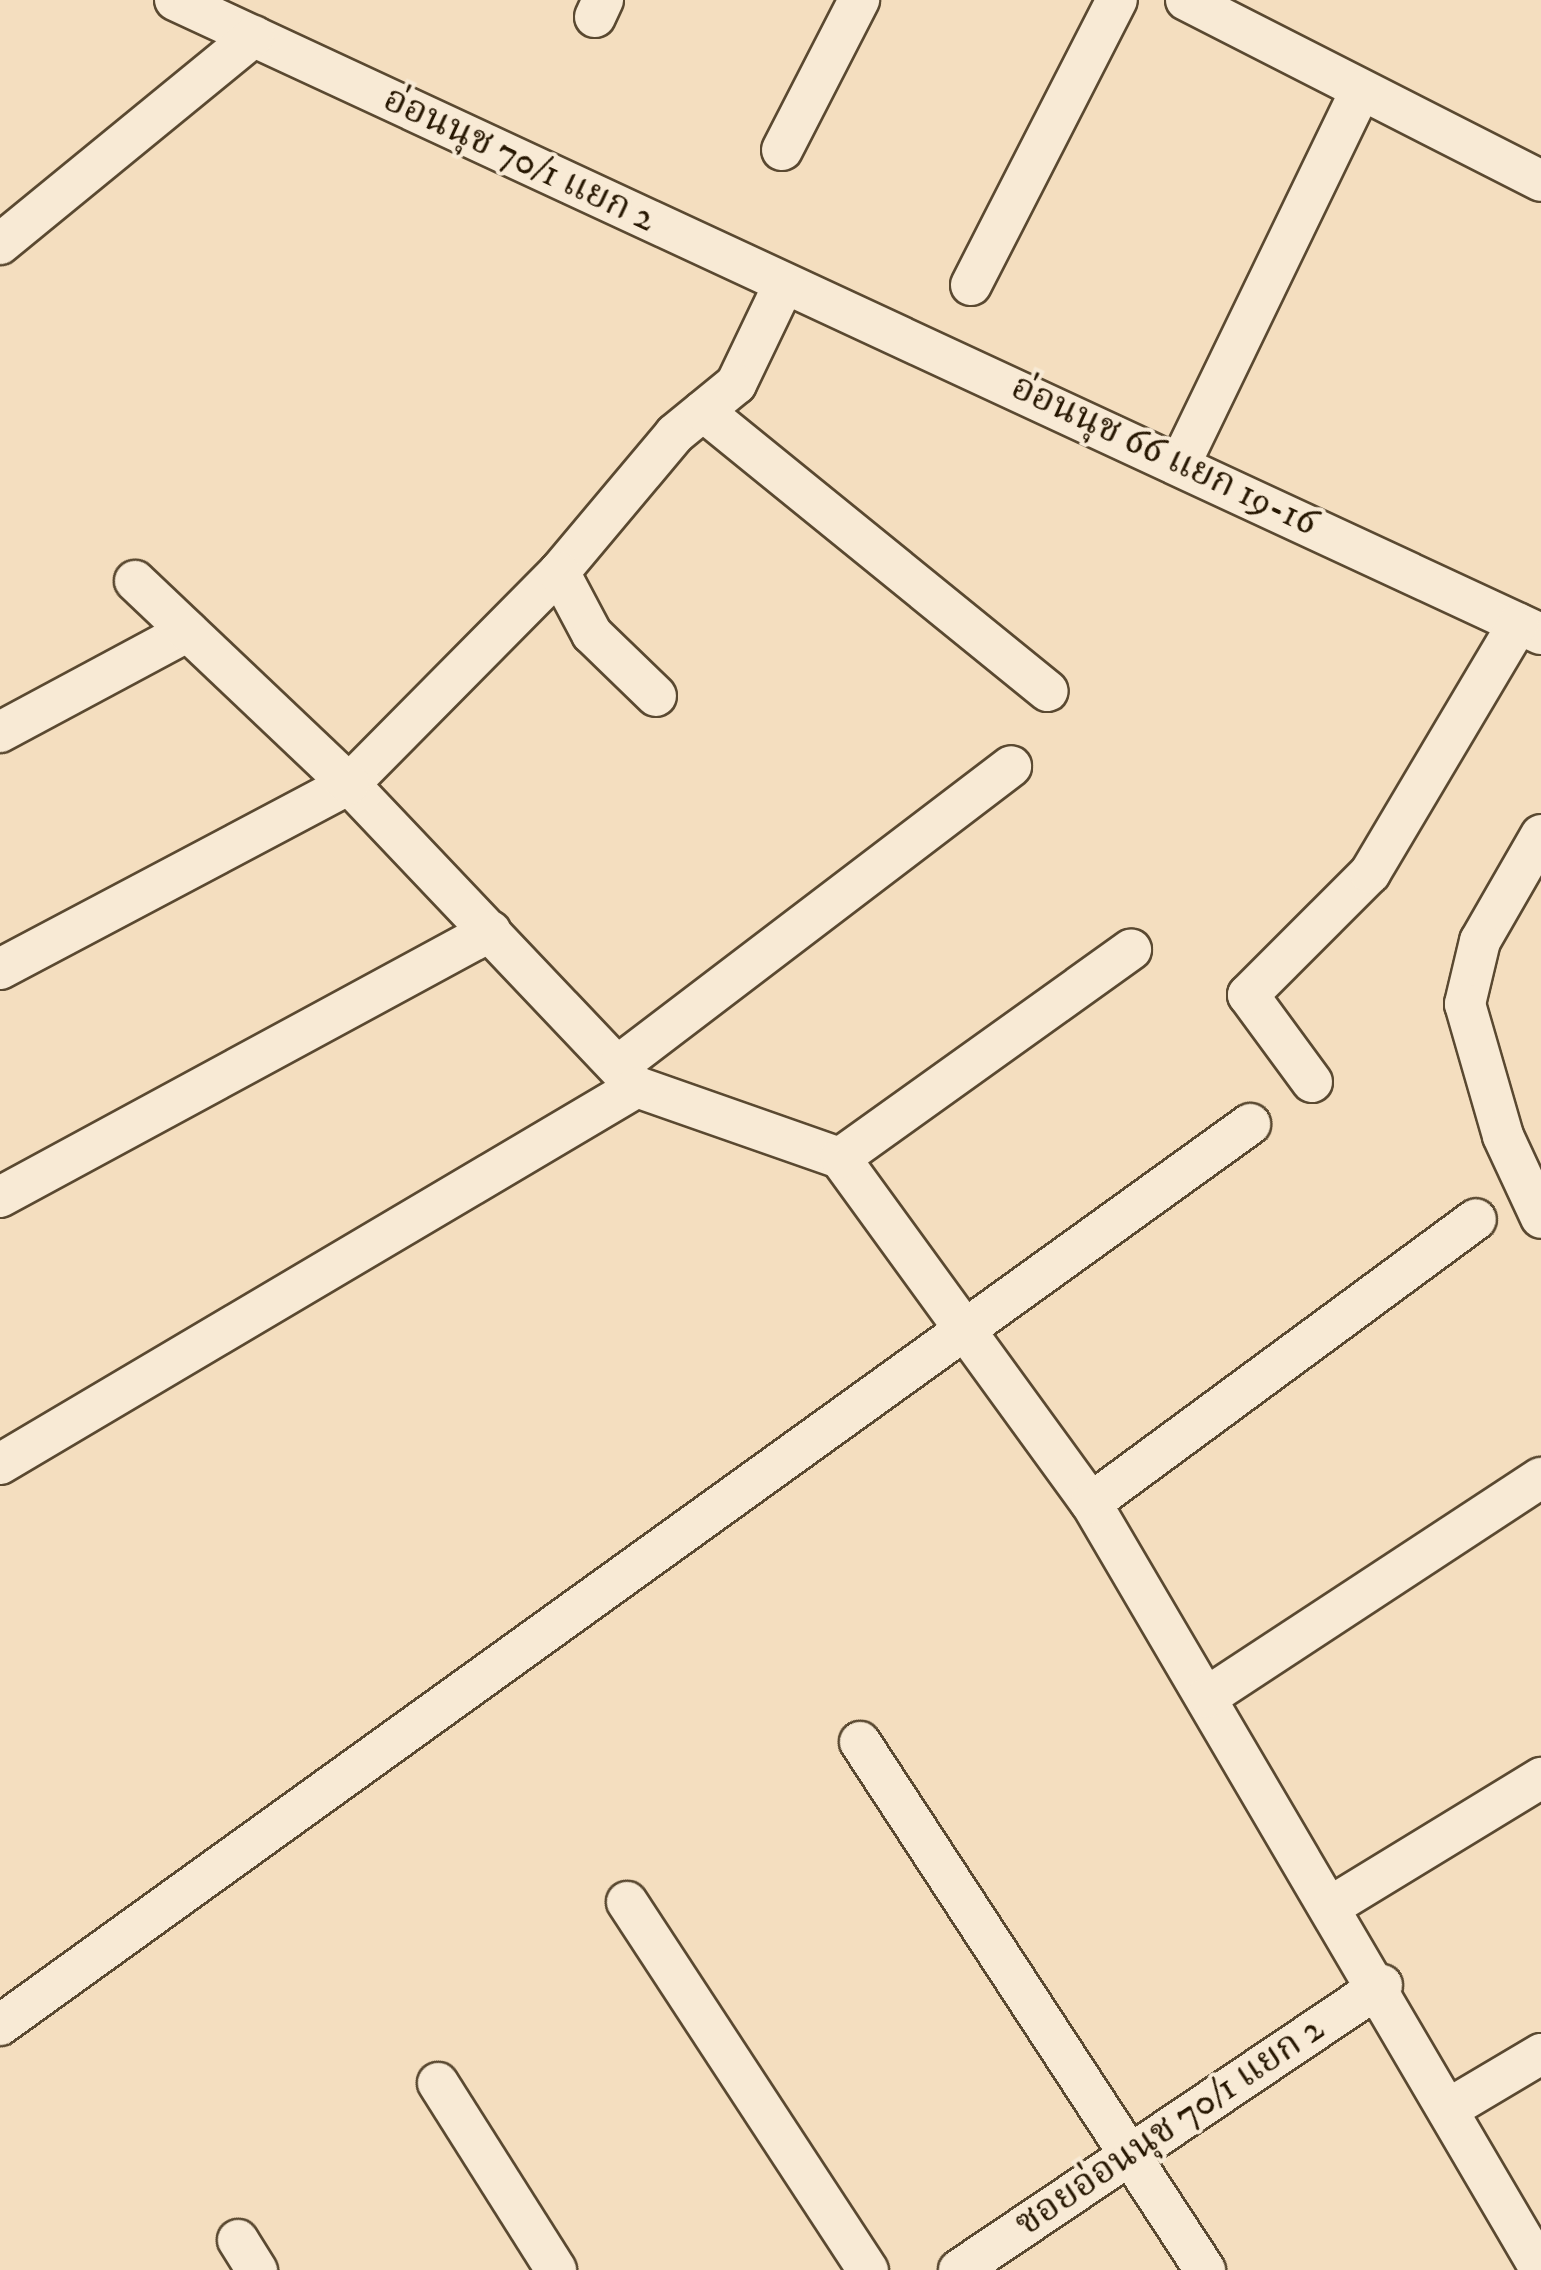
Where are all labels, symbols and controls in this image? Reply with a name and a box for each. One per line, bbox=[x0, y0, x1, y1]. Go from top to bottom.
street label: อ่อนนุช 70/1 แยก 2 bbox=[376, 77, 662, 243]
street label: อ่อนนุช 66 แยก 19-16 bbox=[1004, 365, 1324, 547]
street label: ซอยอ่อนนุช 70/1 แยก 2 bbox=[1007, 2007, 1333, 2247]

